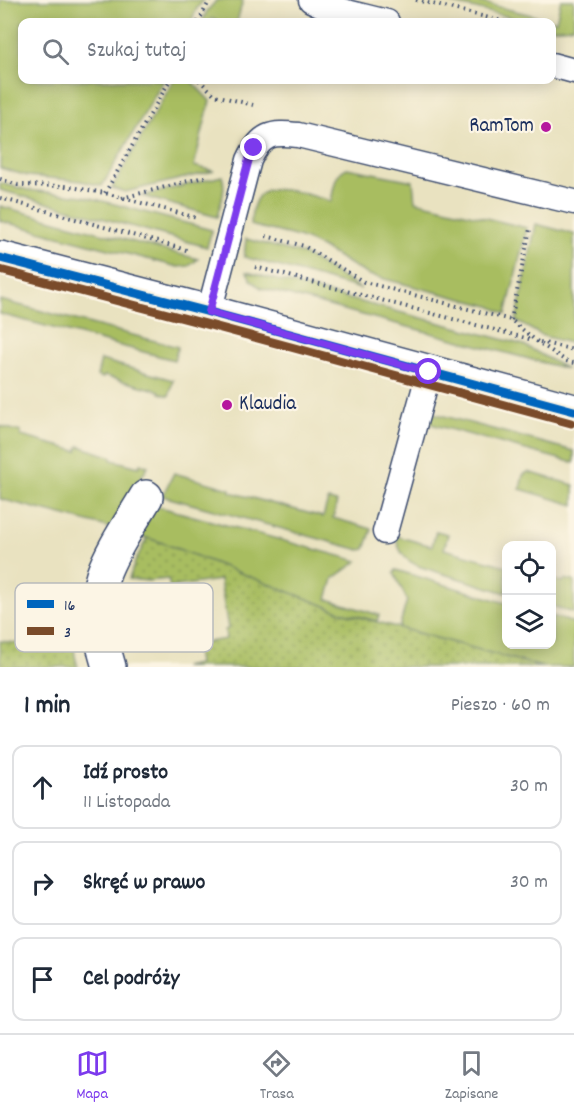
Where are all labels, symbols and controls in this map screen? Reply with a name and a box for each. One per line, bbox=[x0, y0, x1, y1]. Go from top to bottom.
search box bbox=[18, 18, 556, 84]
icon: search bbox=[39, 35, 72, 68]
text: Szukaj tutaj bbox=[87, 36, 186, 67]
place label: RamTom bbox=[469, 112, 534, 142]
marker: RamTom bbox=[539, 120, 553, 134]
route end bbox=[240, 134, 266, 160]
route start bbox=[415, 358, 441, 384]
place label: Klaudia bbox=[239, 390, 297, 420]
marker: Klaudia bbox=[220, 398, 234, 412]
map controls bbox=[502, 541, 556, 649]
button: locate bbox=[502, 541, 556, 595]
legend bbox=[15, 583, 213, 652]
text: 16 bbox=[64, 595, 76, 618]
button: layers bbox=[502, 595, 556, 649]
text: 3 bbox=[64, 622, 71, 645]
text: 1 min bbox=[24, 688, 70, 725]
text: Pieszo · 60 m bbox=[451, 692, 550, 720]
text: Idź prosto bbox=[83, 758, 168, 789]
icon: ahead bbox=[26, 771, 59, 804]
text: 30 m bbox=[510, 773, 548, 801]
text: 11 Listopada bbox=[83, 789, 170, 817]
icon: right bbox=[26, 867, 59, 900]
text: Skręć w prawo bbox=[83, 868, 205, 899]
text: 30 m bbox=[510, 869, 548, 897]
icon: arrive bbox=[26, 963, 59, 996]
text: Cel podróży bbox=[83, 964, 179, 995]
tab: Mapa bbox=[76, 1047, 109, 1106]
tab: Trasa bbox=[260, 1047, 294, 1106]
tab: Zapisane bbox=[445, 1047, 498, 1106]

